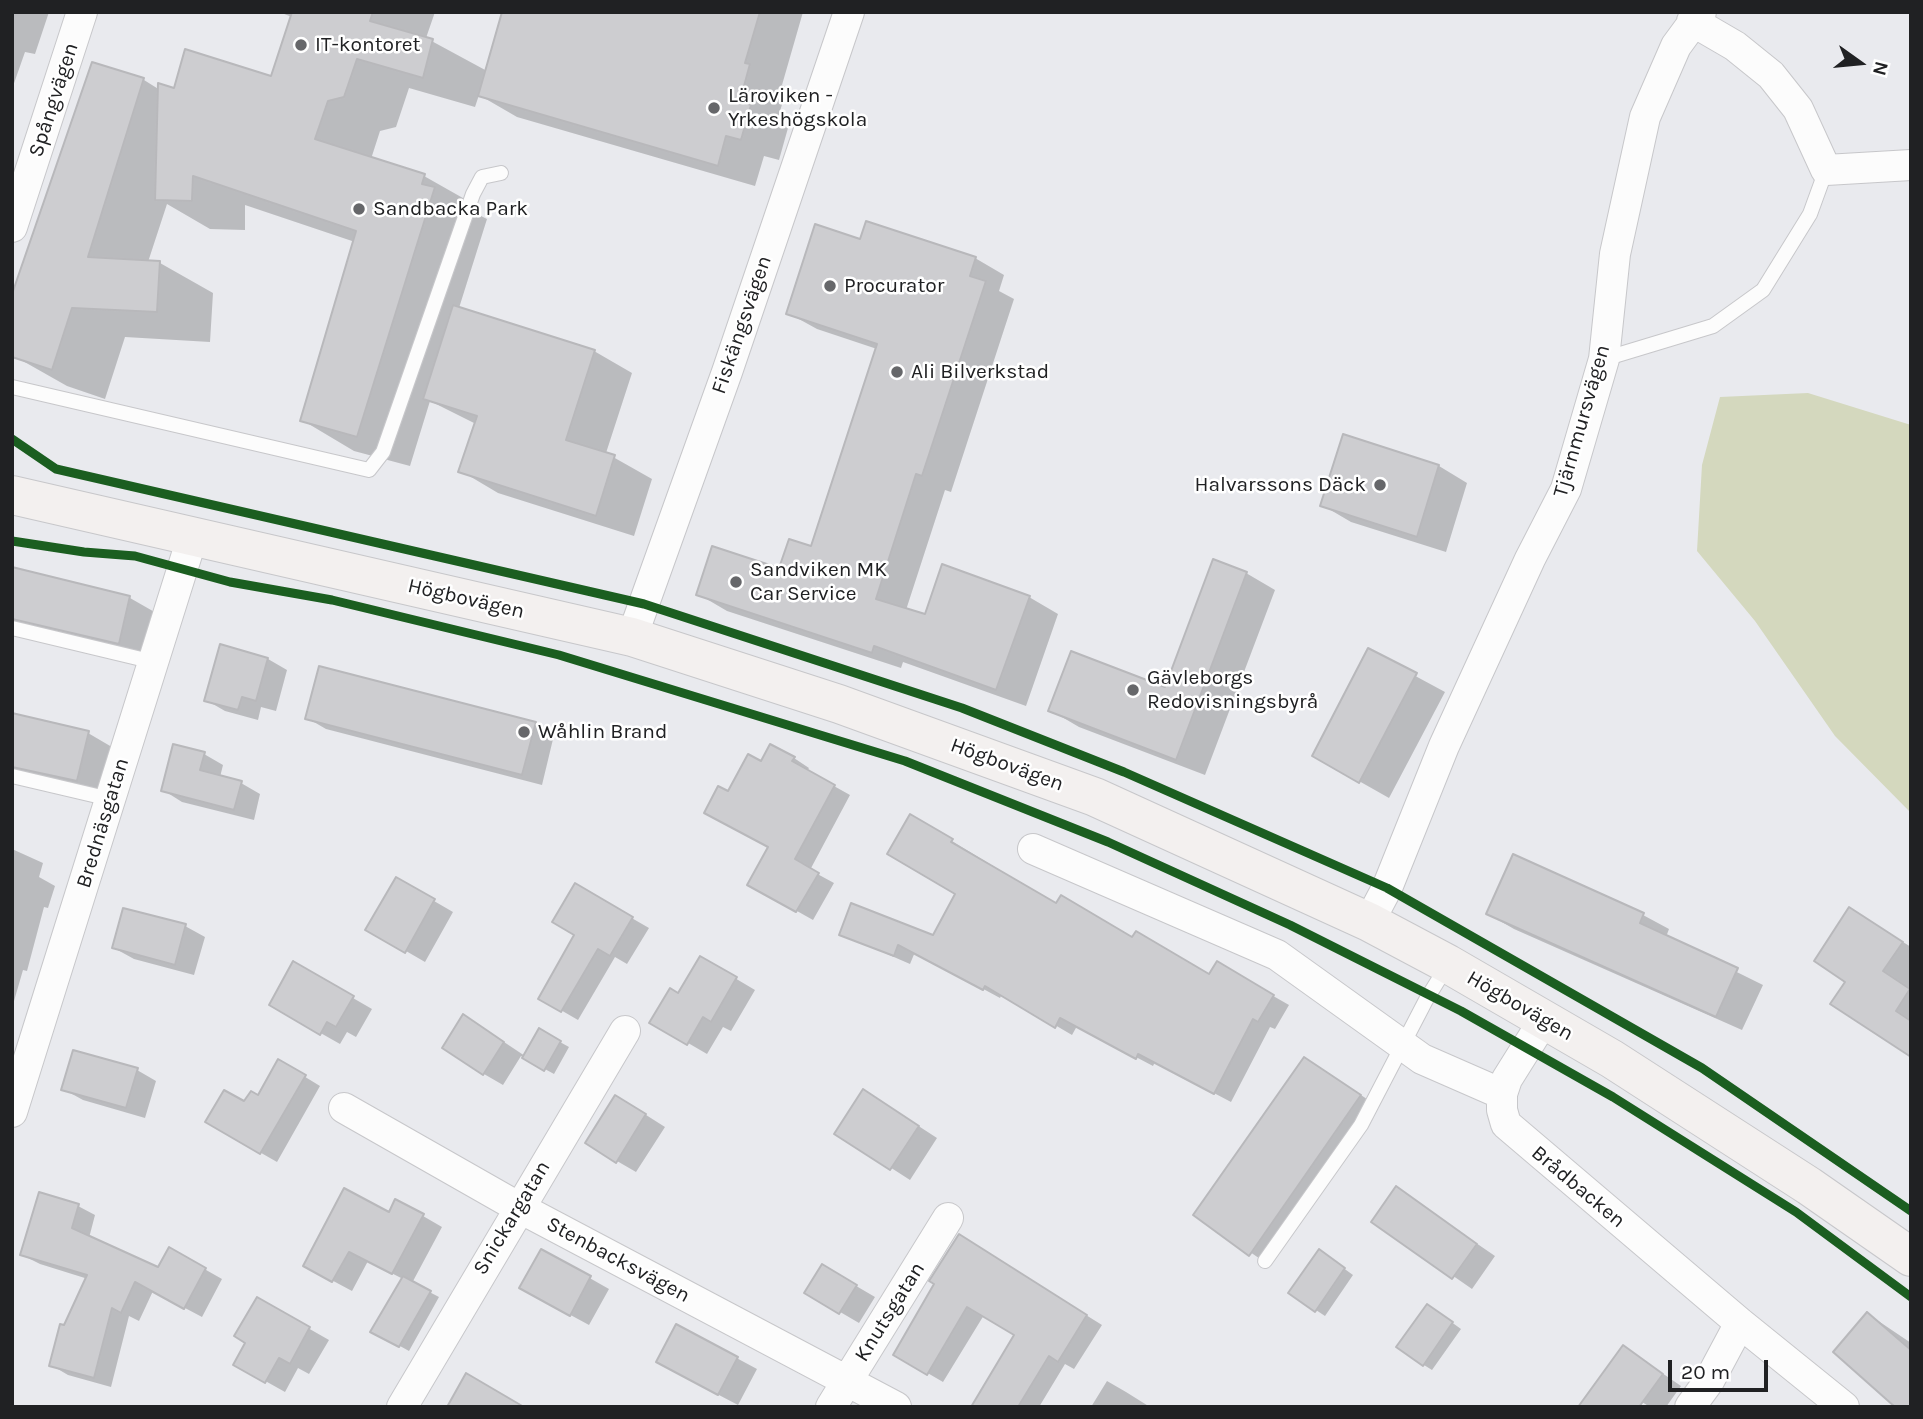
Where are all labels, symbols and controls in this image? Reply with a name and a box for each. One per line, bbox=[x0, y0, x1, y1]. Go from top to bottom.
north arrow bbox=[1825, 28, 1895, 98]
place label: IT-kontoret bbox=[315, 32, 420, 58]
marker: IT-kontoret bbox=[293, 37, 309, 53]
street label: Spångvägen bbox=[24, 40, 84, 160]
text: N bbox=[1868, 59, 1893, 78]
place label: Läroviken - Yrkeshögskola bbox=[728, 83, 867, 133]
marker: Läroviken - Yrkeshögskola bbox=[706, 100, 722, 116]
place label: Sandbacka Park bbox=[373, 196, 528, 222]
marker: Sandbacka Park bbox=[351, 201, 367, 217]
street label: Fiskängsvägen bbox=[707, 252, 777, 398]
place label: Procurator bbox=[844, 273, 944, 299]
marker: Procurator bbox=[822, 278, 838, 294]
street label: Tjärnmursvägen bbox=[1548, 342, 1616, 500]
place label: Ali Bilverkstad bbox=[911, 359, 1049, 385]
marker: Ali Bilverkstad bbox=[889, 364, 905, 380]
place label: Halvarssons Däck bbox=[1194, 472, 1366, 498]
marker: Halvarssons Däck bbox=[1372, 477, 1388, 493]
place label: Sandviken MK Car Service bbox=[750, 557, 887, 607]
street label: Högbovägen bbox=[405, 573, 527, 625]
marker: Sandviken MK Car Service bbox=[728, 574, 744, 590]
place label: Gävleborgs Redovisningsbyrå bbox=[1147, 665, 1318, 715]
marker: Gävleborgs Redovisningsbyrå bbox=[1125, 682, 1141, 698]
place label: Wåhlin Brand bbox=[538, 719, 667, 745]
marker: Wåhlin Brand bbox=[516, 724, 532, 740]
street label: Högbovägen bbox=[947, 733, 1067, 797]
street label: Brednäsgatan bbox=[71, 755, 135, 891]
street label: Högbovägen bbox=[1462, 965, 1578, 1047]
street label: Brådbacken bbox=[1526, 1140, 1630, 1234]
street label: Snickargatan bbox=[468, 1156, 556, 1280]
street label: Stenbacksvägen bbox=[542, 1212, 694, 1308]
street label: Knutsgatan bbox=[849, 1258, 931, 1366]
scale bar bbox=[1671, 1346, 1771, 1390]
text: 20 m bbox=[1681, 1360, 1730, 1384]

